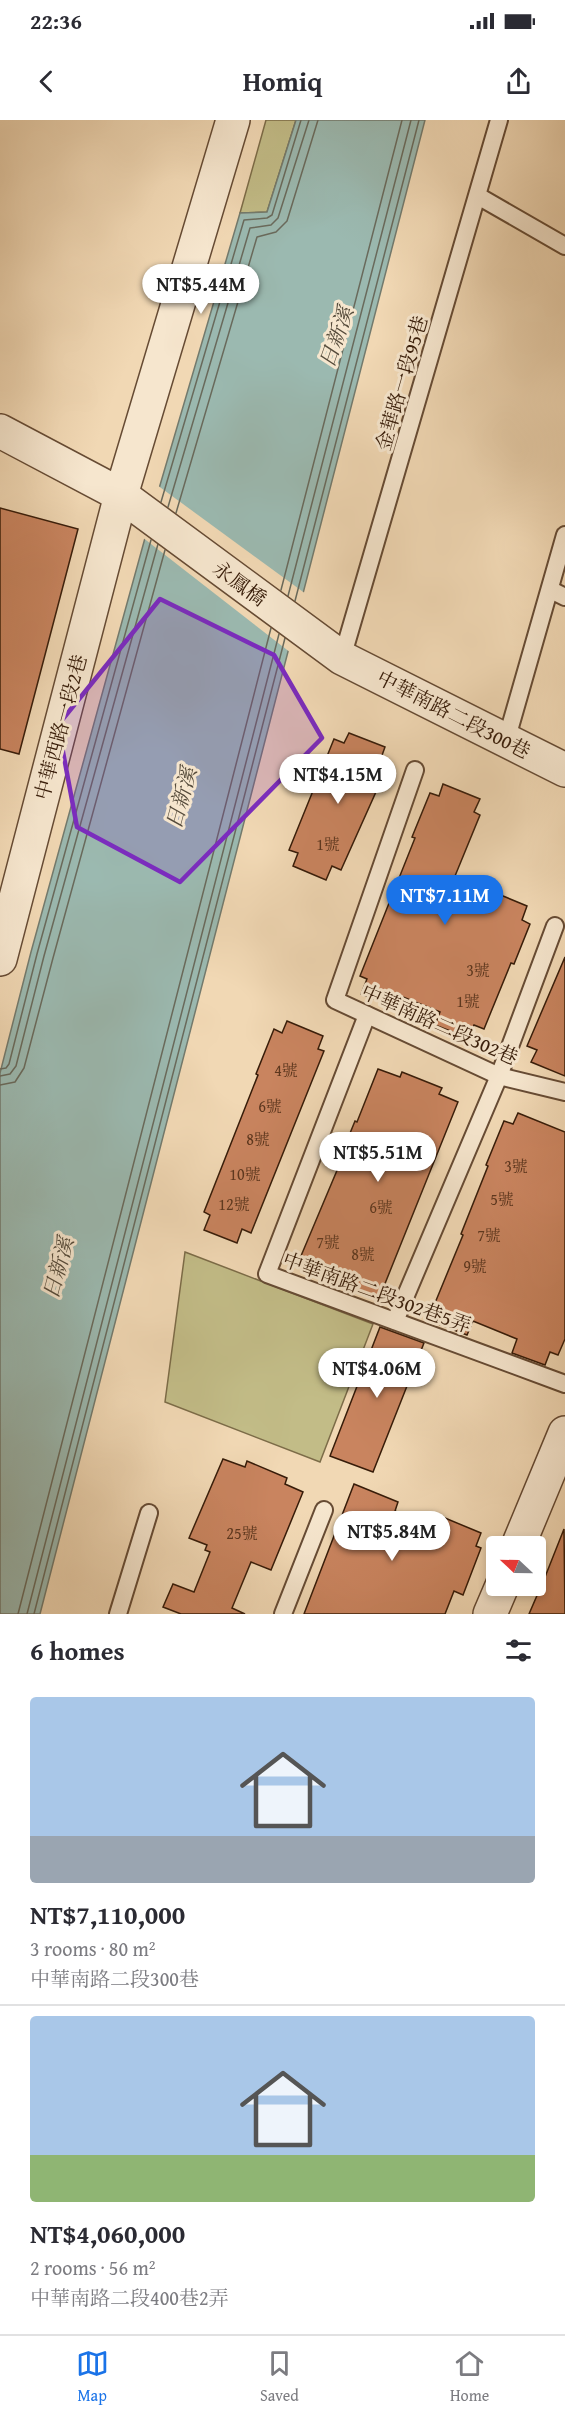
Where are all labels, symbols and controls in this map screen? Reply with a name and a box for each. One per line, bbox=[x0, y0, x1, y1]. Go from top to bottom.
text: 22:36 bbox=[30, 5, 82, 37]
text: Homiq bbox=[243, 61, 322, 101]
icon: back bbox=[30, 65, 63, 98]
icon: share bbox=[502, 65, 535, 98]
pin: NT$5.44M bbox=[139, 264, 263, 315]
text: NT$5.44M bbox=[156, 269, 246, 298]
water label: 日新溪 bbox=[311, 300, 362, 372]
street label: 金華路一段95巷 bbox=[368, 312, 434, 454]
street label: 永鳳橋 bbox=[207, 554, 273, 612]
street label: 中華西路一段2巷 bbox=[27, 651, 93, 803]
street label: 中華南路二段300巷 bbox=[372, 663, 536, 765]
pin: NT$4.15M bbox=[276, 754, 400, 805]
text: NT$4.15M bbox=[293, 759, 383, 788]
water label: 日新溪 bbox=[158, 762, 205, 832]
house number: 1號 bbox=[316, 832, 340, 856]
pin: NT$7.11M bbox=[383, 875, 507, 926]
text: NT$7.11M bbox=[400, 880, 490, 909]
house number: 3號 bbox=[466, 958, 490, 982]
street label: 中華南路二段302巷 bbox=[357, 976, 523, 1072]
house number: 1號 bbox=[456, 989, 480, 1013]
house number: 4號 bbox=[274, 1058, 298, 1082]
house number: 6號 bbox=[258, 1094, 282, 1118]
house number: 8號 bbox=[246, 1127, 270, 1151]
pin: NT$5.51M bbox=[316, 1132, 440, 1183]
text: NT$5.51M bbox=[333, 1137, 423, 1166]
house number: 3號 bbox=[504, 1154, 528, 1178]
house number: 10號 bbox=[229, 1162, 261, 1186]
house number: 5號 bbox=[490, 1187, 514, 1211]
house number: 12號 bbox=[218, 1192, 250, 1216]
house number: 6號 bbox=[369, 1195, 393, 1219]
house number: 7號 bbox=[477, 1223, 501, 1247]
house number: 7號 bbox=[316, 1230, 340, 1254]
water label: 日新溪 bbox=[35, 1232, 82, 1302]
house number: 8號 bbox=[351, 1242, 375, 1266]
street label: 中華南路二段302巷5弄 bbox=[279, 1244, 475, 1340]
house number: 9號 bbox=[463, 1254, 487, 1278]
pin: NT$4.06M bbox=[315, 1348, 439, 1399]
text: NT$4.06M bbox=[332, 1353, 422, 1382]
pin: NT$5.84M bbox=[330, 1511, 454, 1562]
text: NT$5.84M bbox=[347, 1516, 437, 1545]
house number: 25號 bbox=[226, 1521, 258, 1545]
north arrow bbox=[486, 1536, 546, 1596]
map controls bbox=[486, 1536, 546, 1596]
text: 6 homes bbox=[30, 1631, 125, 1670]
icon: filters bbox=[502, 1634, 535, 1667]
icon: home bbox=[229, 1736, 337, 1844]
text: NT$7,110,000 bbox=[30, 1895, 185, 1934]
text: 3 rooms · 80 m² bbox=[30, 1934, 156, 1963]
text: 中華南路二段300巷 bbox=[30, 1964, 199, 1993]
icon: home bbox=[229, 2055, 337, 2163]
text: NT$4,060,000 bbox=[30, 2214, 185, 2253]
text: 2 rooms · 56 m² bbox=[30, 2253, 156, 2282]
text: 中華南路二段400巷2弄 bbox=[30, 2283, 229, 2312]
tab: Map bbox=[76, 2347, 109, 2407]
tab: Saved bbox=[260, 2347, 299, 2407]
tab: Home bbox=[450, 2347, 489, 2407]

